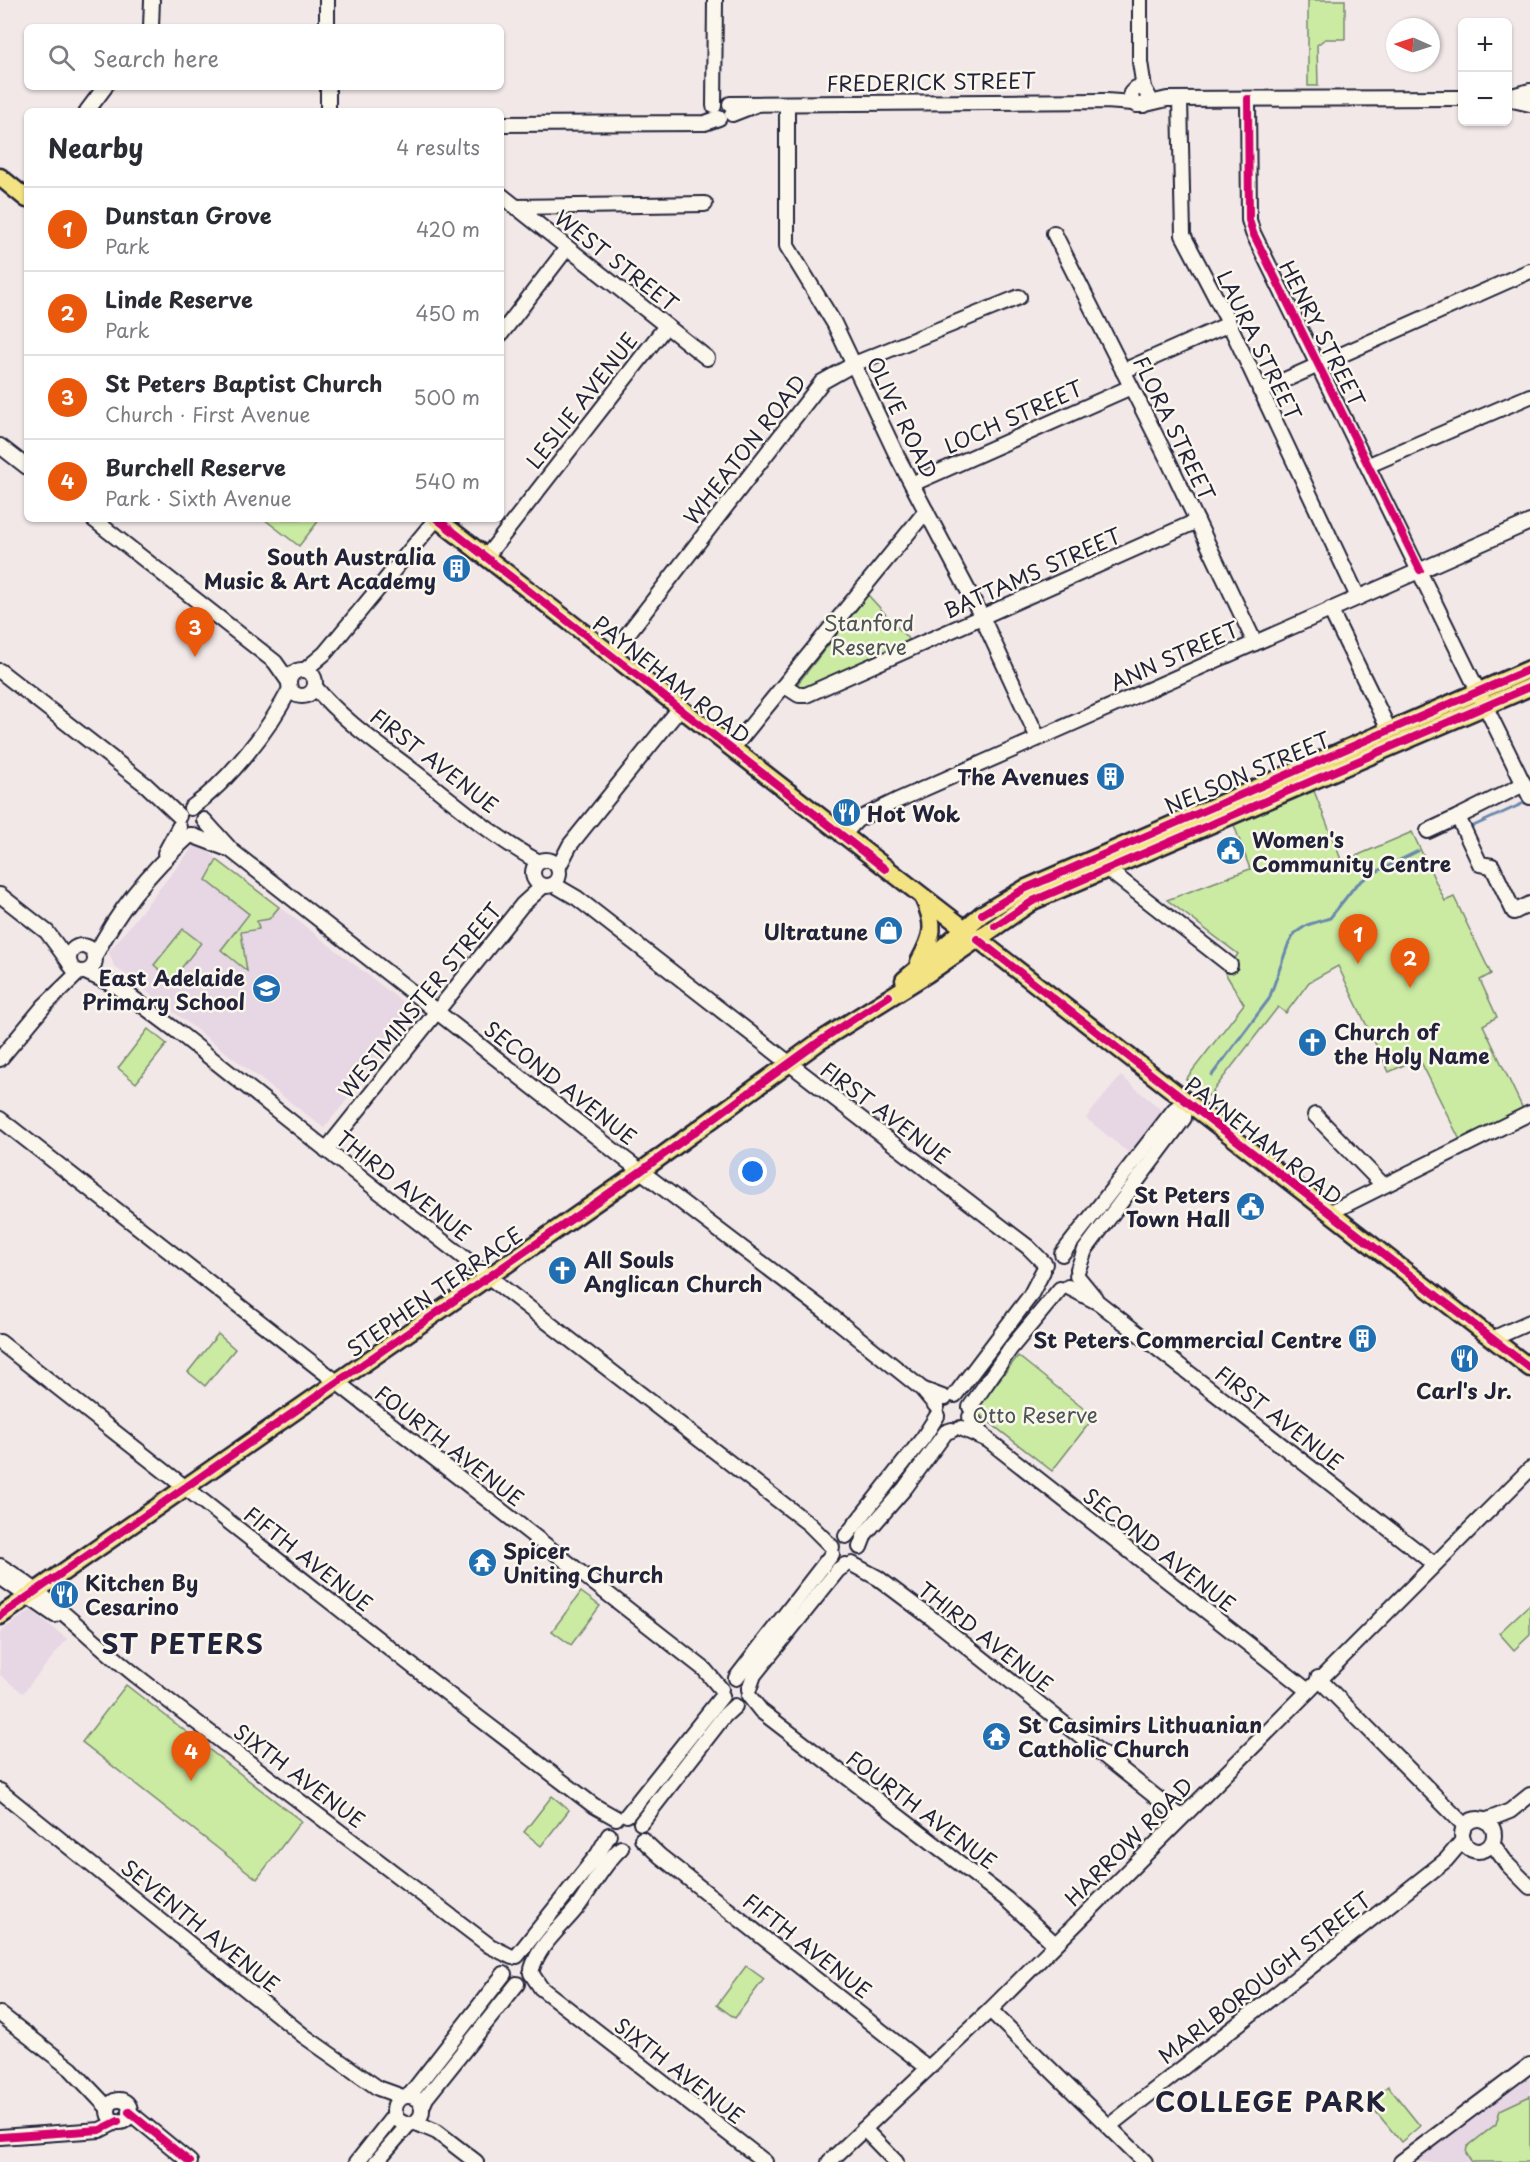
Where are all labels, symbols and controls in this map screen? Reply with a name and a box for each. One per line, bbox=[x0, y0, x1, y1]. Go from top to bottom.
north arrow bbox=[1386, 18, 1440, 72]
map controls bbox=[1458, 18, 1512, 126]
button: + bbox=[1458, 18, 1512, 72]
search box bbox=[24, 24, 504, 90]
icon: search bbox=[45, 41, 78, 74]
text: Search here bbox=[93, 41, 219, 74]
street label: FREDERICK STREET bbox=[826, 63, 1037, 99]
button: − bbox=[1458, 72, 1512, 126]
text: Nearby bbox=[48, 128, 143, 167]
text: 4 results bbox=[396, 132, 480, 162]
text: Dunstan Grove bbox=[105, 198, 272, 231]
street label: WEST STREET bbox=[548, 201, 686, 319]
text: 1 bbox=[63, 214, 72, 244]
text: 420 m bbox=[416, 214, 480, 244]
text: Park bbox=[105, 231, 150, 261]
street label: HENRY STREET bbox=[1272, 254, 1374, 412]
street label: LAURA STREET bbox=[1210, 265, 1310, 426]
text: Linde Reserve bbox=[105, 282, 253, 315]
text: 2 bbox=[60, 298, 75, 328]
text: 450 m bbox=[415, 298, 480, 328]
text: Park bbox=[105, 315, 150, 345]
street label: LESLIE AVENUE bbox=[518, 325, 644, 475]
street label: FLORA STREET bbox=[1126, 350, 1224, 506]
street label: OLIVE ROAD bbox=[860, 351, 946, 483]
text: St Peters Baptist Church bbox=[105, 366, 383, 399]
street label: WHEATON ROAD bbox=[675, 367, 813, 531]
street label: LOCH STREET bbox=[938, 371, 1088, 461]
text: 3 bbox=[61, 382, 74, 412]
text: 500 m bbox=[413, 382, 480, 412]
text: Church · First Avenue bbox=[105, 399, 310, 429]
text: Burchell Reserve bbox=[105, 450, 286, 483]
text: 4 bbox=[61, 466, 74, 496]
text: 540 m bbox=[414, 466, 480, 496]
text: Park · Sixth Avenue bbox=[105, 483, 292, 513]
street label: BATTAMS STREET bbox=[938, 518, 1126, 626]
place label: South Australia Music & Art Academy bbox=[204, 540, 437, 596]
building icon: South Australia Music & Art Academy bbox=[441, 552, 473, 584]
park label: Stanford Reserve bbox=[824, 606, 914, 662]
street label: PAYNEHAM ROAD bbox=[586, 607, 758, 751]
pin: 3 bbox=[176, 608, 214, 657]
street label: ANN STREET bbox=[1104, 612, 1244, 698]
street label: FIRST AVENUE bbox=[364, 700, 506, 820]
street label: NELSON STREET bbox=[1159, 722, 1335, 821]
place label: The Avenues bbox=[957, 760, 1089, 792]
building icon: The Avenues bbox=[1094, 760, 1126, 792]
restaurant icon: Hot Wok bbox=[830, 797, 862, 829]
place label: Hot Wok bbox=[867, 797, 961, 829]
place label: Women's Community Centre bbox=[1252, 823, 1451, 879]
public building icon: Women's Community Centre bbox=[1215, 835, 1247, 867]
street label: WESTMINSTER STREET bbox=[330, 895, 508, 1105]
pin: 1 bbox=[1338, 914, 1378, 964]
place label: Ultratune bbox=[764, 915, 868, 947]
shop icon: Ultratune bbox=[873, 915, 905, 947]
pin: 2 bbox=[1390, 938, 1430, 988]
place label: East Adelaide Primary School bbox=[82, 961, 245, 1017]
school or university icon: East Adelaide Primary School bbox=[250, 973, 282, 1005]
street label: SECOND AVENUE bbox=[478, 1012, 644, 1152]
place label: Church of the Holy Name bbox=[1334, 1015, 1490, 1071]
church icon: Church of the Holy Name bbox=[1297, 1027, 1329, 1059]
street label: FIRST AVENUE bbox=[815, 1053, 957, 1171]
street label: PAYNEHAM ROAD bbox=[1178, 1068, 1350, 1212]
street label: THIRD AVENUE bbox=[330, 1122, 478, 1248]
your location bbox=[738, 1157, 767, 1186]
place label: St Peters Town Hall bbox=[1126, 1178, 1230, 1234]
public building icon: St Peters Town Hall bbox=[1235, 1190, 1267, 1222]
street label: STEPHEN TERRACE bbox=[339, 1218, 529, 1364]
place label: All Souls Anglican Church bbox=[583, 1243, 763, 1299]
church icon: All Souls Anglican Church bbox=[547, 1255, 579, 1287]
place label: St Peters Commercial Centre bbox=[1033, 1323, 1342, 1355]
building icon: St Peters Commercial Centre bbox=[1347, 1323, 1379, 1355]
restaurant icon: Carl's Jr. bbox=[1448, 1343, 1480, 1375]
street label: FIRST AVENUE bbox=[1209, 1357, 1351, 1477]
place label: Carl's Jr. bbox=[1416, 1374, 1512, 1406]
street label: FOURTH AVENUE bbox=[369, 1377, 531, 1513]
park label: Otto Reserve bbox=[972, 1398, 1098, 1430]
street label: SECOND AVENUE bbox=[1077, 1479, 1243, 1619]
street label: FIFTH AVENUE bbox=[238, 1498, 380, 1618]
place label: Spicer Uniting Church bbox=[503, 1534, 663, 1590]
temple icon: Spicer Uniting Church bbox=[466, 1546, 498, 1578]
place label: Kitchen By Cesarino bbox=[85, 1566, 198, 1622]
street label: THIRD AVENUE bbox=[912, 1573, 1060, 1699]
restaurant icon: Kitchen By Cesarino bbox=[48, 1578, 80, 1610]
district label: ST PETERS bbox=[102, 1622, 264, 1663]
place label: St Casimirs Lithuanian Catholic Church bbox=[1018, 1708, 1262, 1764]
street label: SIXTH AVENUE bbox=[228, 1715, 372, 1835]
temple icon: St Casimirs Lithuanian Catholic Church bbox=[981, 1720, 1013, 1752]
pin: 4 bbox=[172, 1732, 210, 1781]
street label: FOURTH AVENUE bbox=[840, 1742, 1004, 1876]
street label: HARROW ROAD bbox=[1056, 1769, 1200, 1913]
street label: SEVENTH AVENUE bbox=[115, 1851, 287, 1999]
street label: MARLBOROUGH STREET bbox=[1151, 1883, 1378, 2070]
street label: FIFTH AVENUE bbox=[737, 1885, 879, 2005]
street label: SIXTH AVENUE bbox=[608, 2009, 752, 2131]
district label: COLLEGE PARK bbox=[1155, 2080, 1387, 2121]

